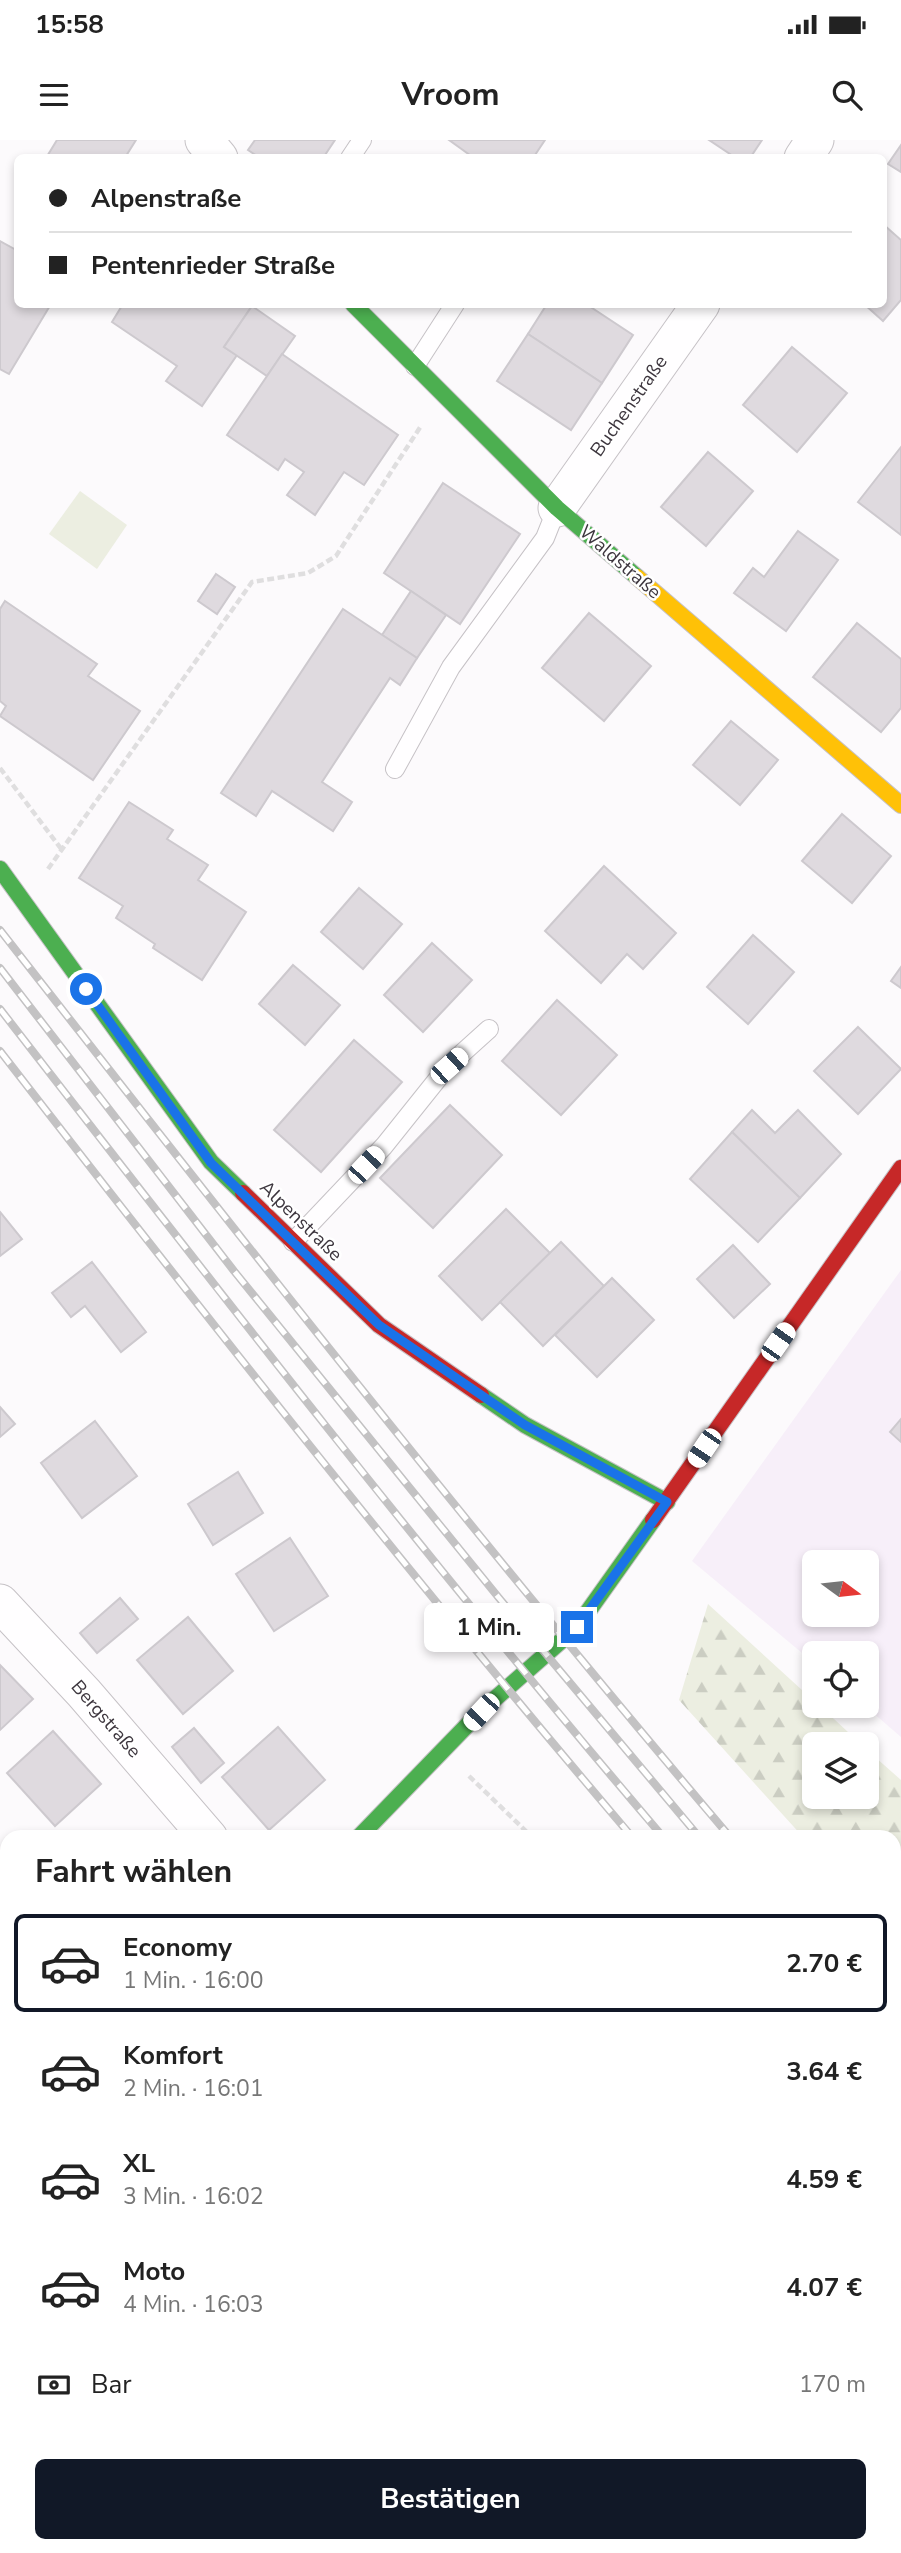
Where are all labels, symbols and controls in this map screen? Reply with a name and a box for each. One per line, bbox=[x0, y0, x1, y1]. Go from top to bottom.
text: 15:58 bbox=[35, 7, 104, 42]
text: Vroom bbox=[401, 73, 500, 116]
icon: menu bbox=[35, 76, 73, 114]
icon: search bbox=[828, 76, 866, 114]
text: Alpenstraße bbox=[91, 181, 241, 216]
text: Pentenrieder Straße bbox=[91, 248, 335, 283]
street label: Buchenstraße bbox=[584, 350, 674, 462]
street label: Waldstraße bbox=[573, 519, 667, 605]
route start bbox=[70, 973, 102, 1005]
car bbox=[427, 1044, 472, 1088]
car bbox=[344, 1142, 389, 1188]
street label: Alpenstraße bbox=[254, 1175, 348, 1267]
car bbox=[758, 1319, 799, 1365]
car bbox=[684, 1425, 725, 1471]
north arrow bbox=[802, 1550, 878, 1628]
map controls bbox=[802, 1550, 879, 1809]
callout: 1 Min. bbox=[423, 1602, 552, 1652]
route end bbox=[561, 1611, 593, 1643]
text: 1 Min. bbox=[457, 1612, 522, 1643]
button: locate bbox=[802, 1641, 879, 1718]
street label: Bergstraße bbox=[65, 1675, 147, 1763]
car bbox=[459, 1689, 504, 1735]
button: layers bbox=[802, 1732, 879, 1809]
text: Fahrt wählen bbox=[35, 1850, 232, 1893]
text: Economy bbox=[123, 1930, 232, 1965]
icon: car bbox=[39, 1932, 102, 1995]
text: 2.70 € bbox=[786, 1946, 862, 1981]
text: 1 Min. · 16:00 bbox=[123, 1965, 264, 1996]
text: Komfort bbox=[123, 2038, 223, 2073]
icon: car bbox=[39, 2040, 102, 2103]
text: 3.64 € bbox=[786, 2054, 862, 2089]
text: 2 Min. · 16:01 bbox=[123, 2073, 264, 2104]
text: XL bbox=[123, 2146, 155, 2181]
icon: car bbox=[39, 2148, 102, 2211]
text: 4.59 € bbox=[786, 2162, 862, 2197]
text: 3 Min. · 16:02 bbox=[123, 2181, 264, 2212]
text: Moto bbox=[123, 2254, 185, 2289]
icon: car bbox=[39, 2256, 102, 2319]
text: 4.07 € bbox=[786, 2270, 862, 2305]
text: 4 Min. · 16:03 bbox=[123, 2289, 264, 2320]
icon: cash bbox=[35, 2366, 73, 2404]
text: Bar bbox=[91, 2367, 132, 2402]
text: 170 m bbox=[799, 2369, 866, 2400]
button: Bestätigen bbox=[35, 2459, 866, 2539]

